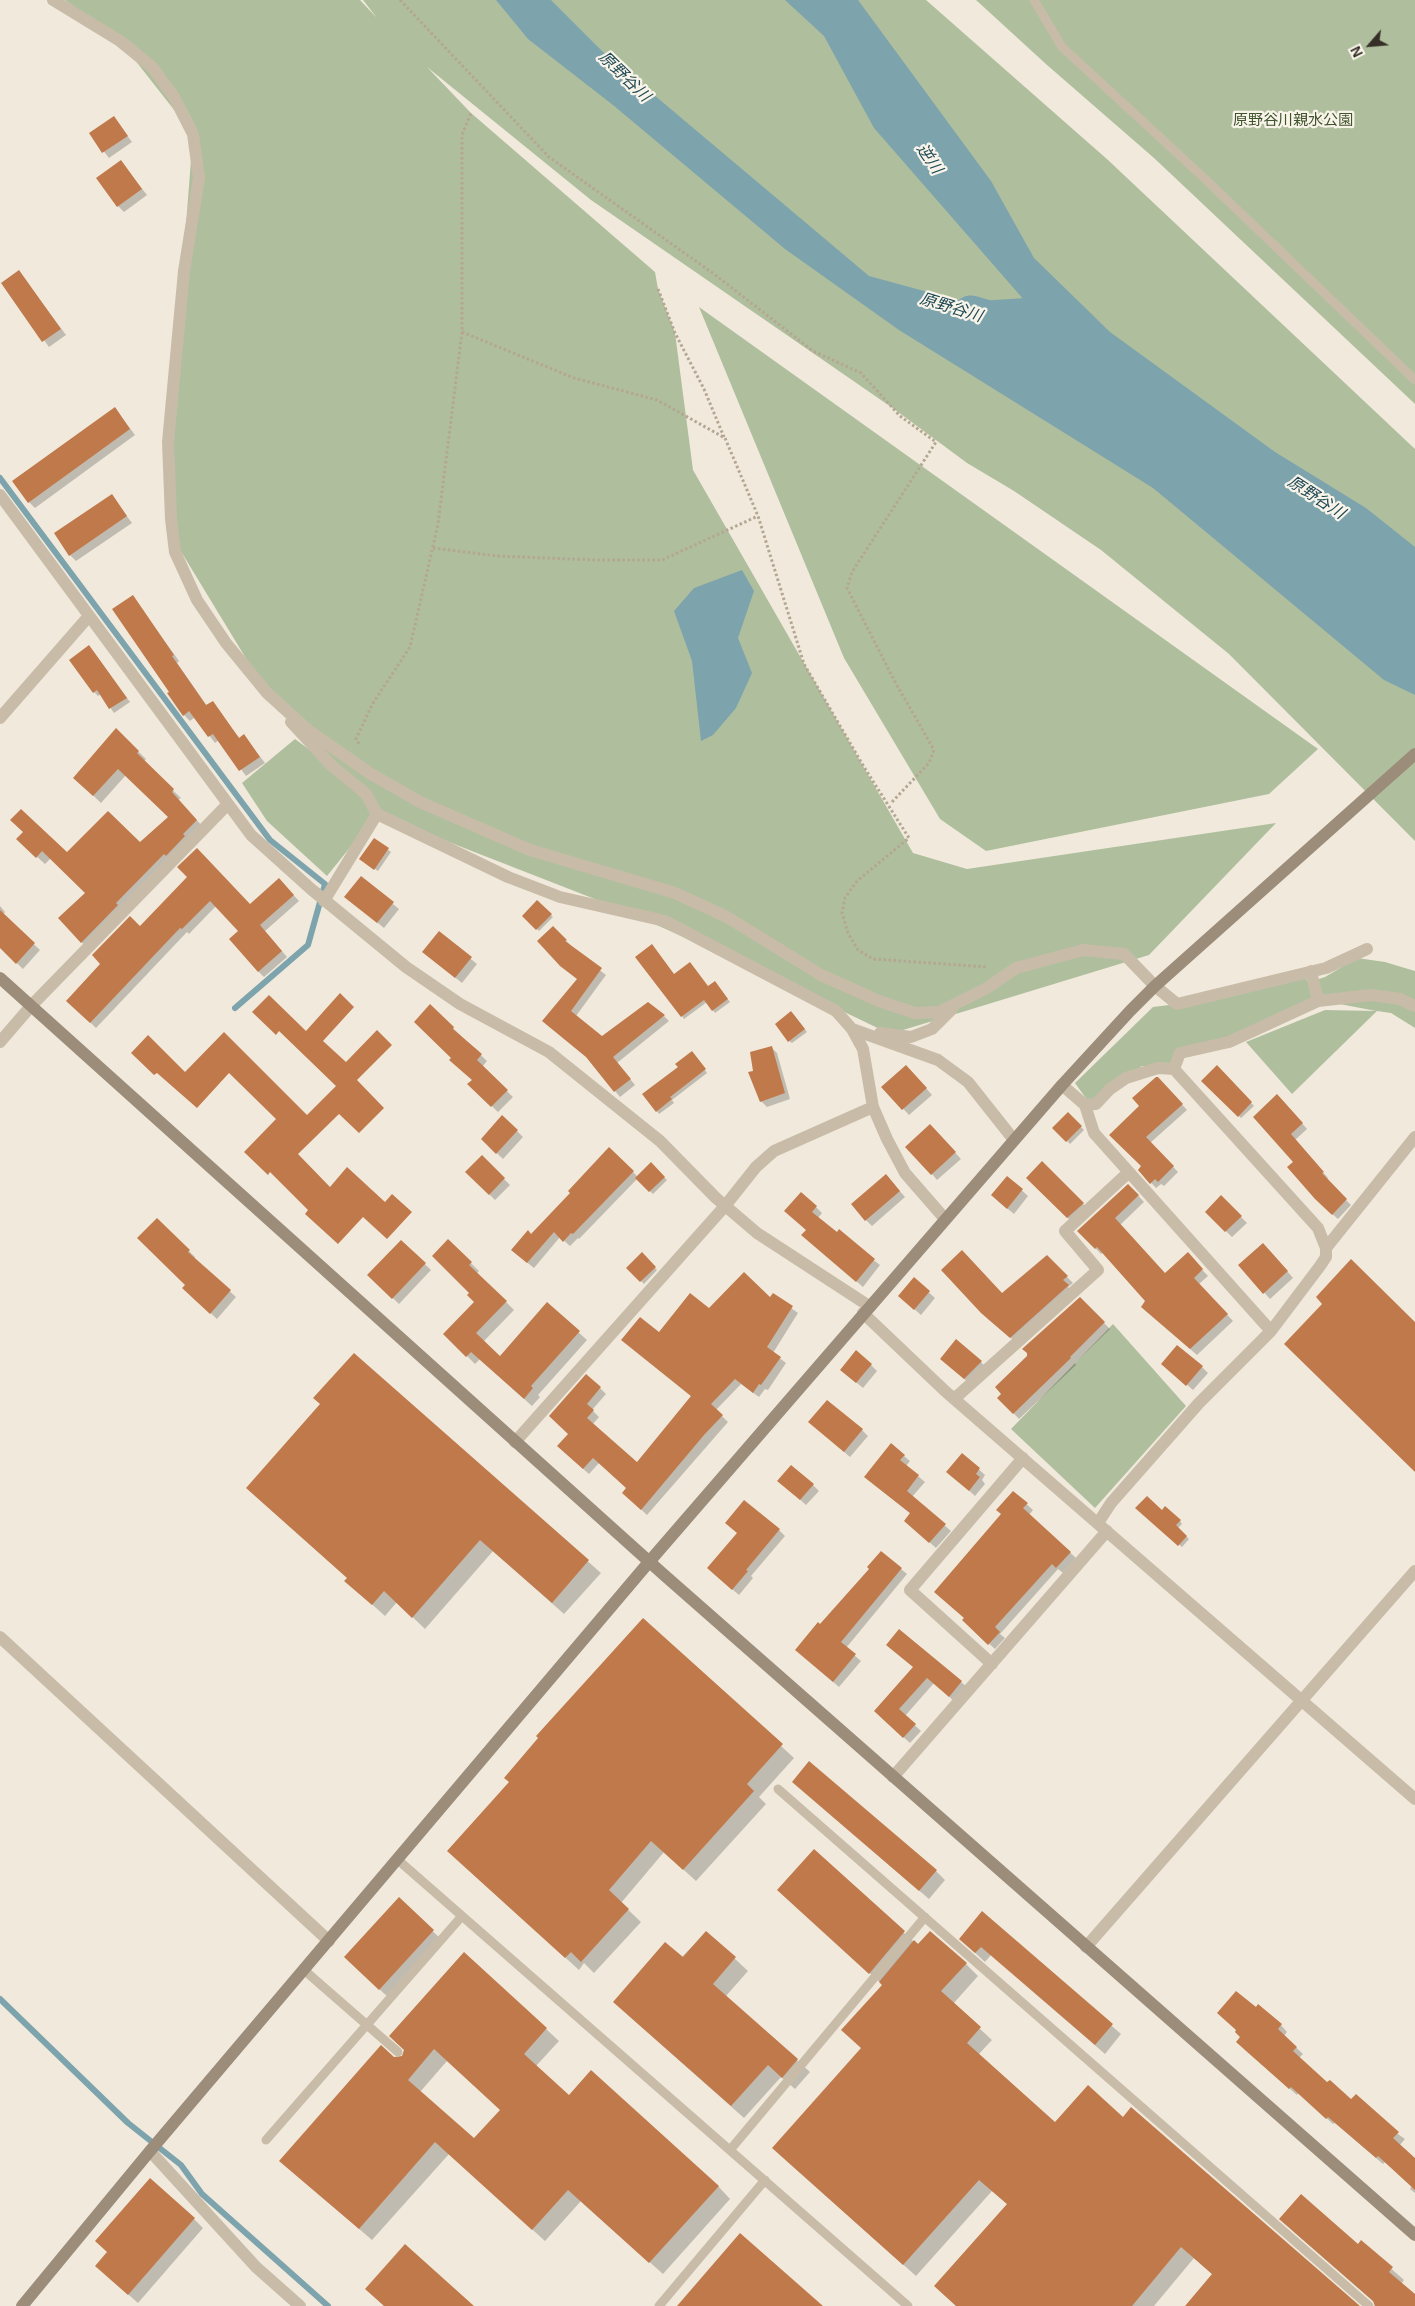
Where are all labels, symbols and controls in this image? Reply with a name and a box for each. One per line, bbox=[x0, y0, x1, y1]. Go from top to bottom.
north arrow bbox=[1345, 20, 1395, 70]
text: N bbox=[1347, 44, 1366, 60]
water label: 原野谷川 bbox=[594, 48, 654, 106]
park label: 原野谷川親水公園 bbox=[1233, 112, 1353, 130]
water label: 逆川 bbox=[912, 140, 946, 178]
water label: 原野谷川 bbox=[918, 289, 984, 327]
water label: 原野谷川 bbox=[1284, 473, 1348, 523]

